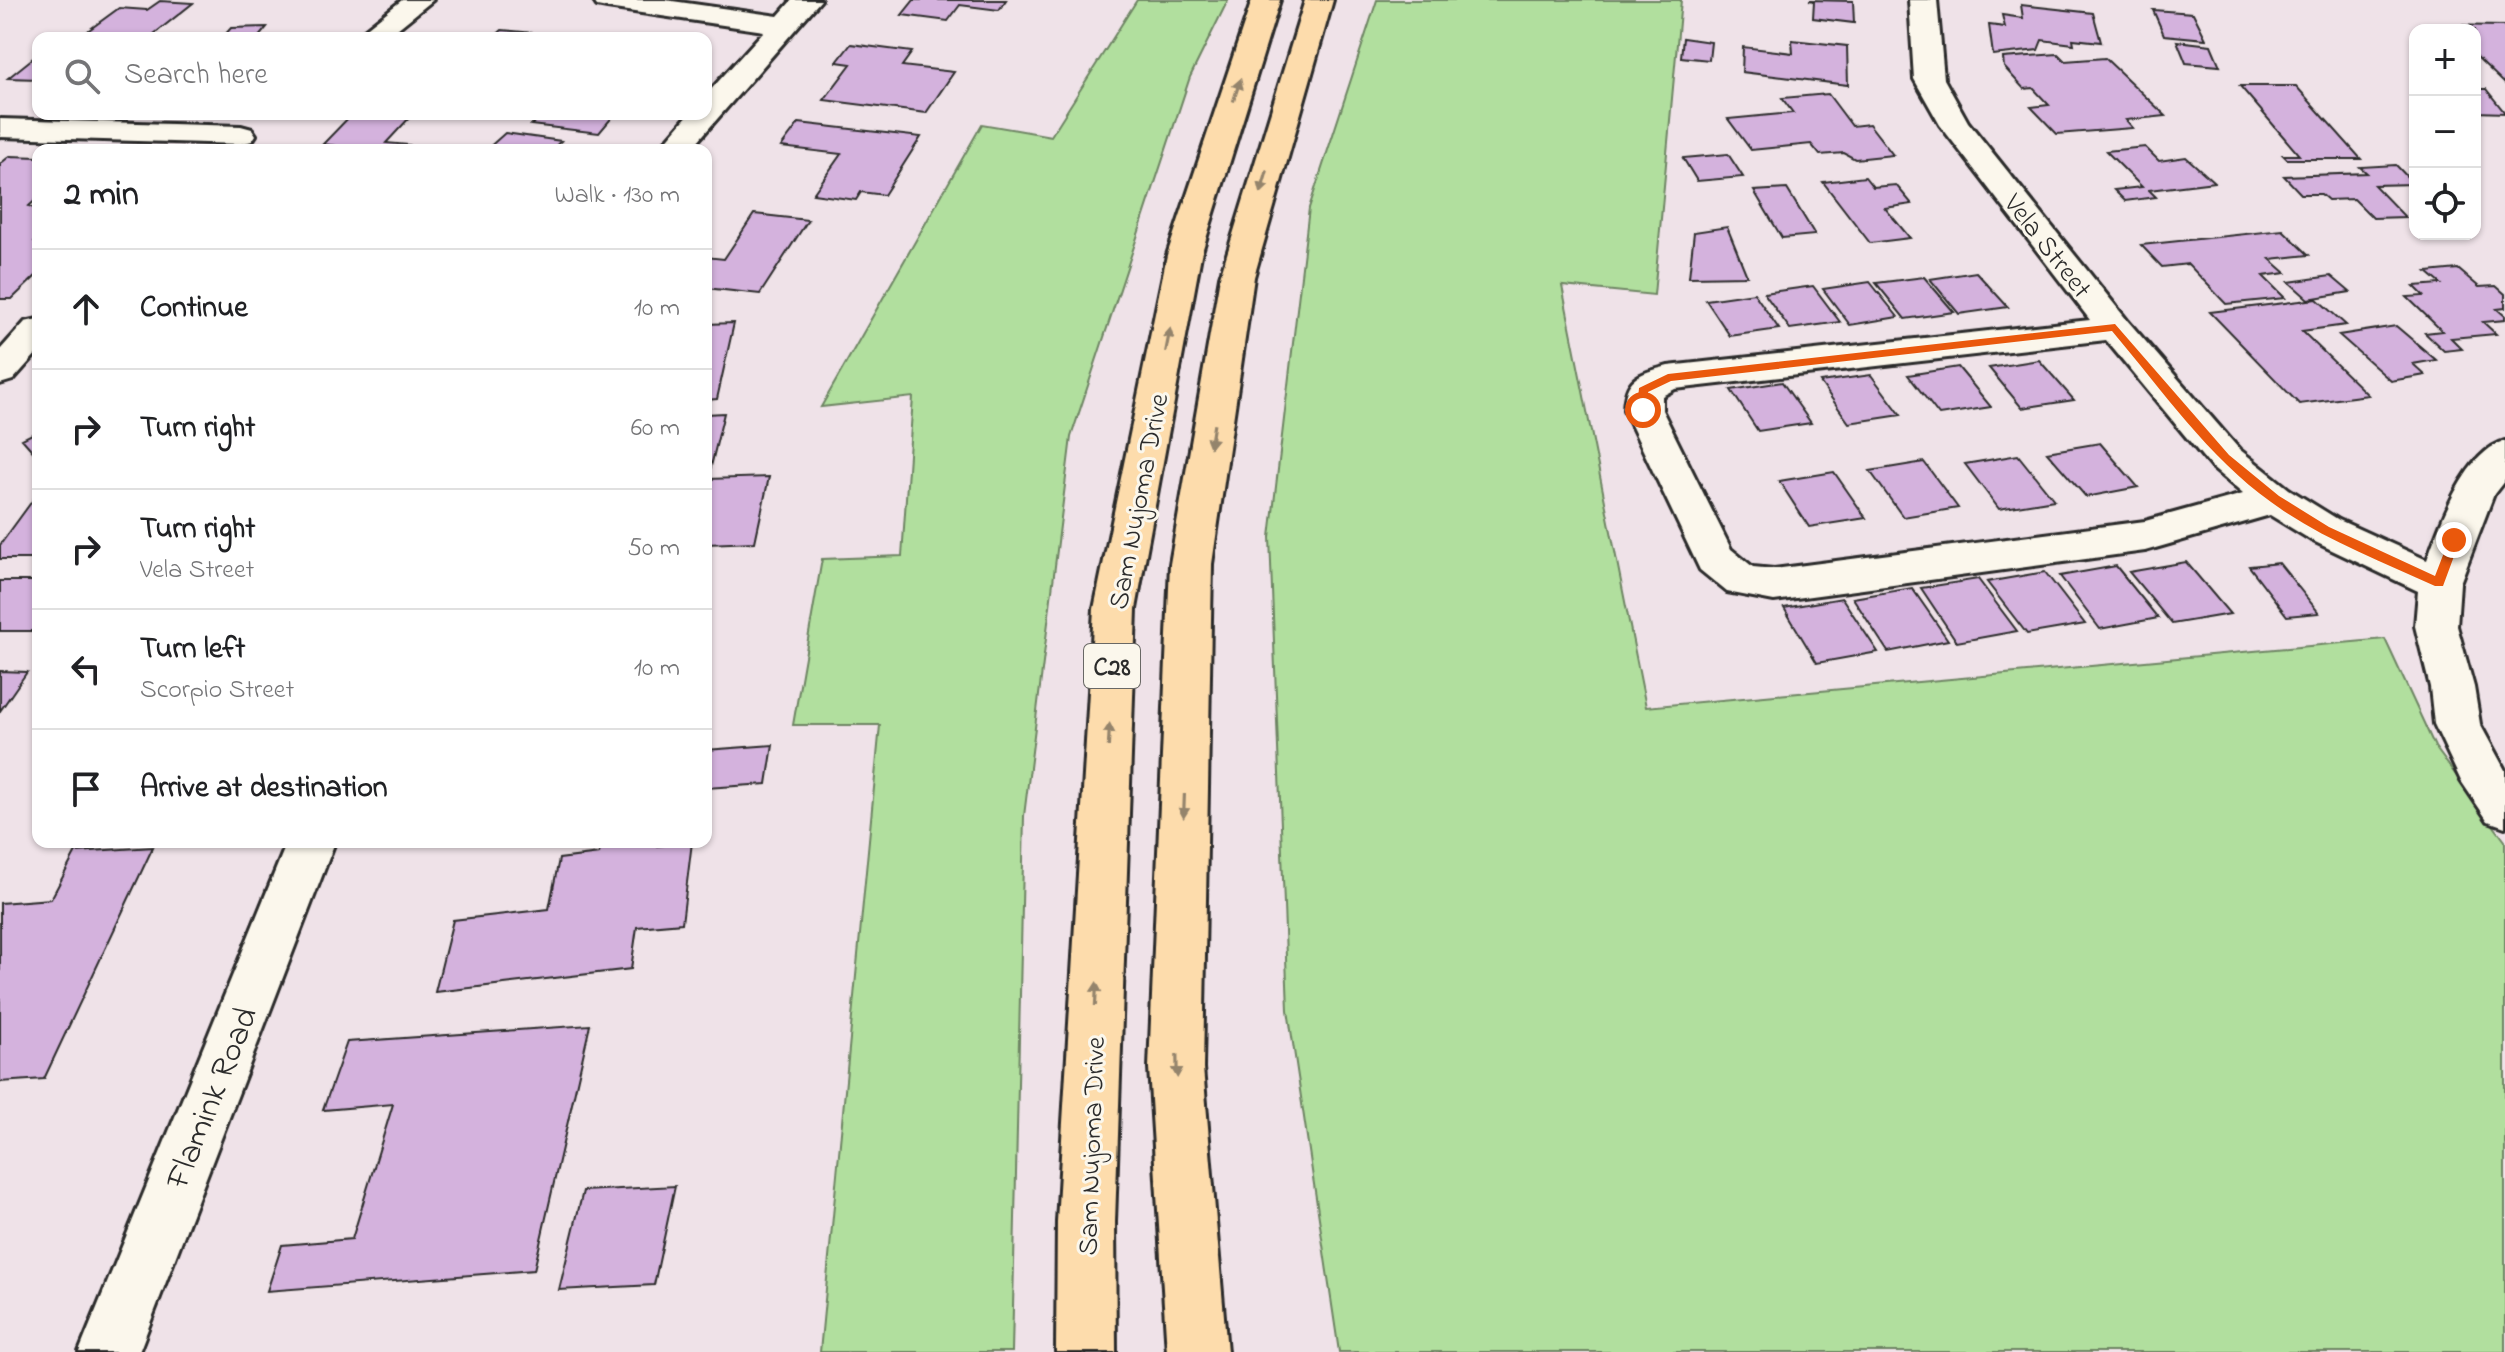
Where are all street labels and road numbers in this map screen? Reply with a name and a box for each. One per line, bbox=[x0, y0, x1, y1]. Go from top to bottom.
street label: Vela Street bbox=[1992, 185, 2100, 308]
street label: Sam Nujoma Drive bbox=[1099, 390, 1182, 613]
road number: C28 bbox=[1084, 644, 1140, 688]
street label: Flamink Road bbox=[154, 1000, 273, 1198]
street label: Sam Nujoma Drive bbox=[1069, 1035, 1118, 1256]

